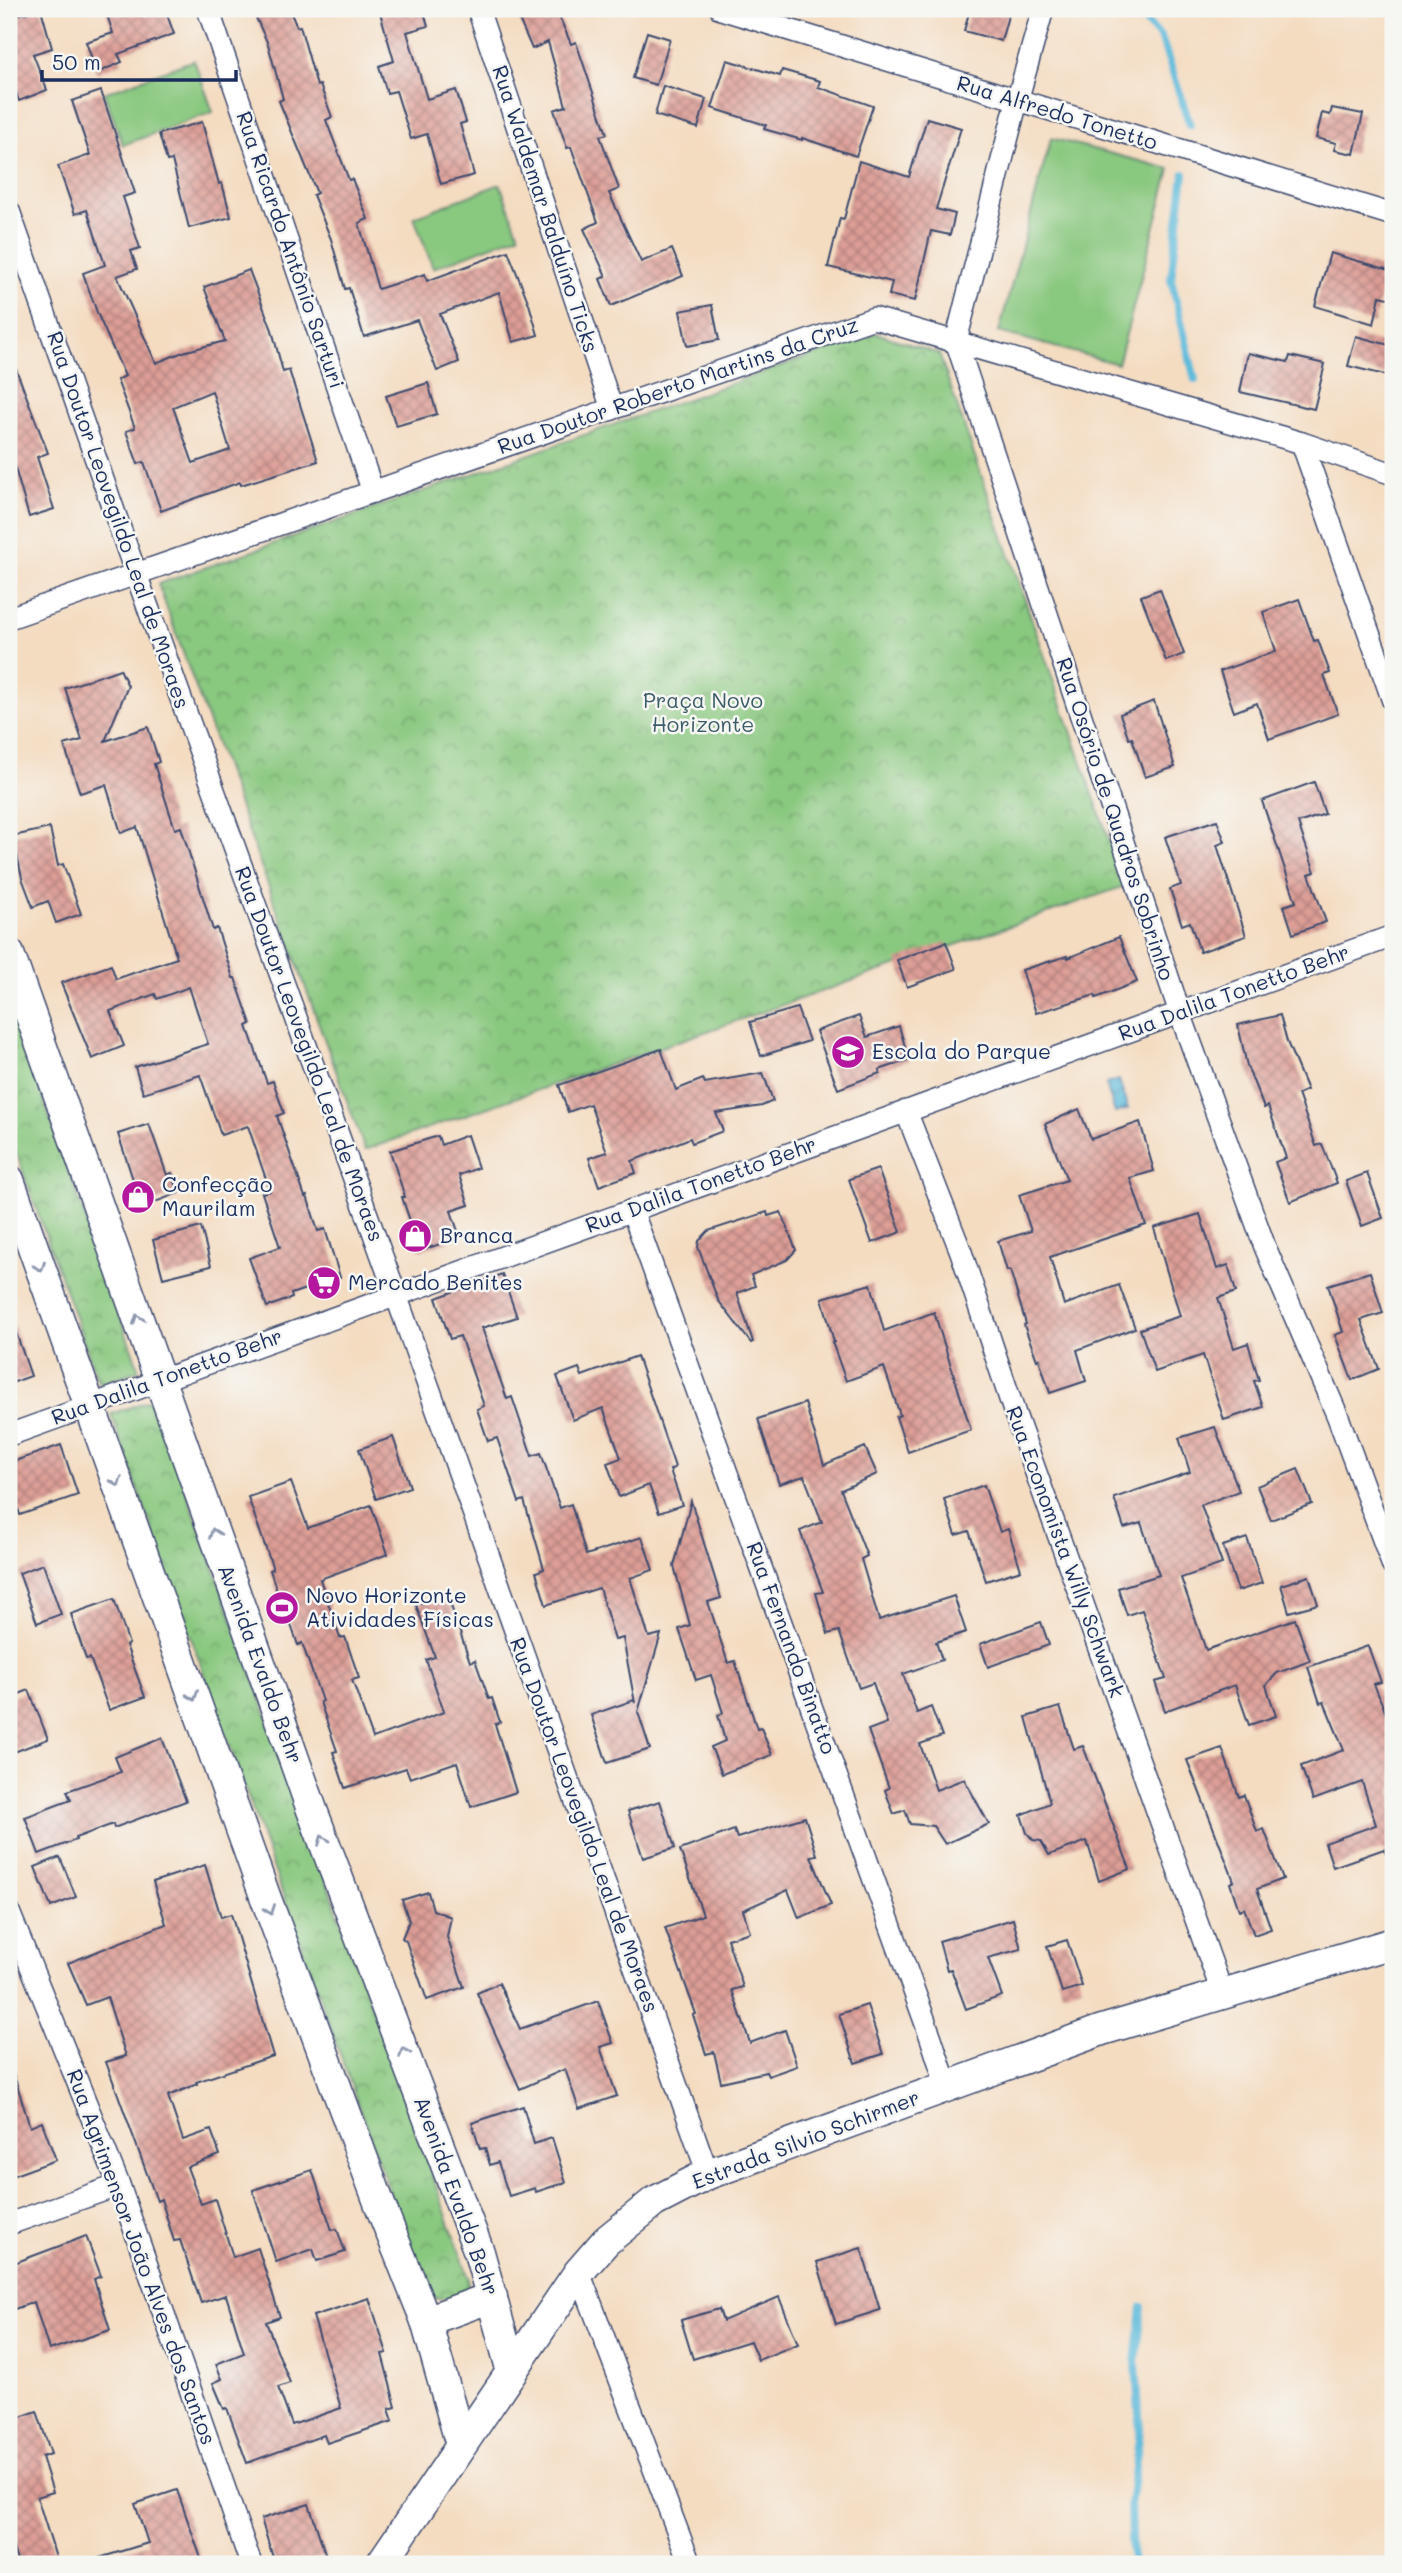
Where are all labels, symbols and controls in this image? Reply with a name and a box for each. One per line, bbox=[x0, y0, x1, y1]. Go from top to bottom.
scale bar bbox=[42, 38, 236, 82]
text: 50 m bbox=[52, 48, 101, 75]
street label: Rua Waldemar Balduíno Ticks bbox=[487, 62, 606, 356]
street label: Rua Alfredo Tonetto bbox=[954, 68, 1161, 155]
street label: Rua Ricardo Antônio Sarturi bbox=[231, 107, 352, 392]
street label: Rua Doutor Roberto Martins da Cruz bbox=[494, 310, 861, 459]
street label: Rua Doutor Leovegildo Leal de Moraes bbox=[42, 327, 197, 712]
street label: Rua Osório de Quadros Sobrinho bbox=[1051, 654, 1181, 983]
park label: Praça Novo Horizonte bbox=[643, 686, 763, 737]
street label: Rua Doutor Leovegildo Leal de Moraes bbox=[230, 862, 391, 1245]
street label: Rua Dalila Tonetto Behr bbox=[1114, 937, 1353, 1046]
school or university icon: Escola do Parque bbox=[829, 1033, 867, 1071]
place label: Escola do Parque bbox=[872, 1037, 1051, 1064]
street label: Rua Dalila Tonetto Behr bbox=[581, 1129, 820, 1238]
place label: Confecção Maurilam bbox=[162, 1170, 272, 1221]
shop icon: Confecção Maurilam bbox=[119, 1178, 157, 1216]
shop icon: Branca bbox=[396, 1217, 434, 1255]
place label: Branca bbox=[440, 1221, 514, 1248]
one-way arrow bbox=[32, 1261, 46, 1273]
supermarket icon: Mercado Benites bbox=[305, 1264, 343, 1302]
place label: Mercado Benites bbox=[348, 1268, 523, 1295]
one-way arrow bbox=[132, 1313, 146, 1325]
street label: Rua Dalila Tonetto Behr bbox=[47, 1321, 286, 1430]
street label: Rua Economista Willy Schwark bbox=[1001, 1402, 1132, 1701]
one-way arrow bbox=[109, 1475, 123, 1487]
one-way arrow bbox=[208, 1528, 222, 1540]
street label: Rua Fernando Binatto bbox=[741, 1538, 843, 1757]
street label: Avenida Evaldo Behr bbox=[213, 1560, 310, 1767]
place label: Novo Horizonte Atividades Físicas bbox=[306, 1581, 494, 1632]
sports icon: Novo Horizonte Atividades Físicas bbox=[263, 1589, 301, 1627]
street label: Rua Doutor Leovegildo Leal de Moraes bbox=[505, 1633, 666, 2016]
one-way arrow bbox=[185, 1689, 199, 1701]
one-way arrow bbox=[318, 1834, 332, 1846]
one-way arrow bbox=[262, 1903, 276, 1915]
one-way arrow bbox=[398, 2047, 412, 2059]
street label: Rua Agrimensor João Alves dos Santos bbox=[62, 2065, 223, 2448]
street label: Estrada Silvio Schirmer bbox=[688, 2083, 923, 2195]
street label: Avenida Evaldo Behr bbox=[409, 2092, 506, 2299]

